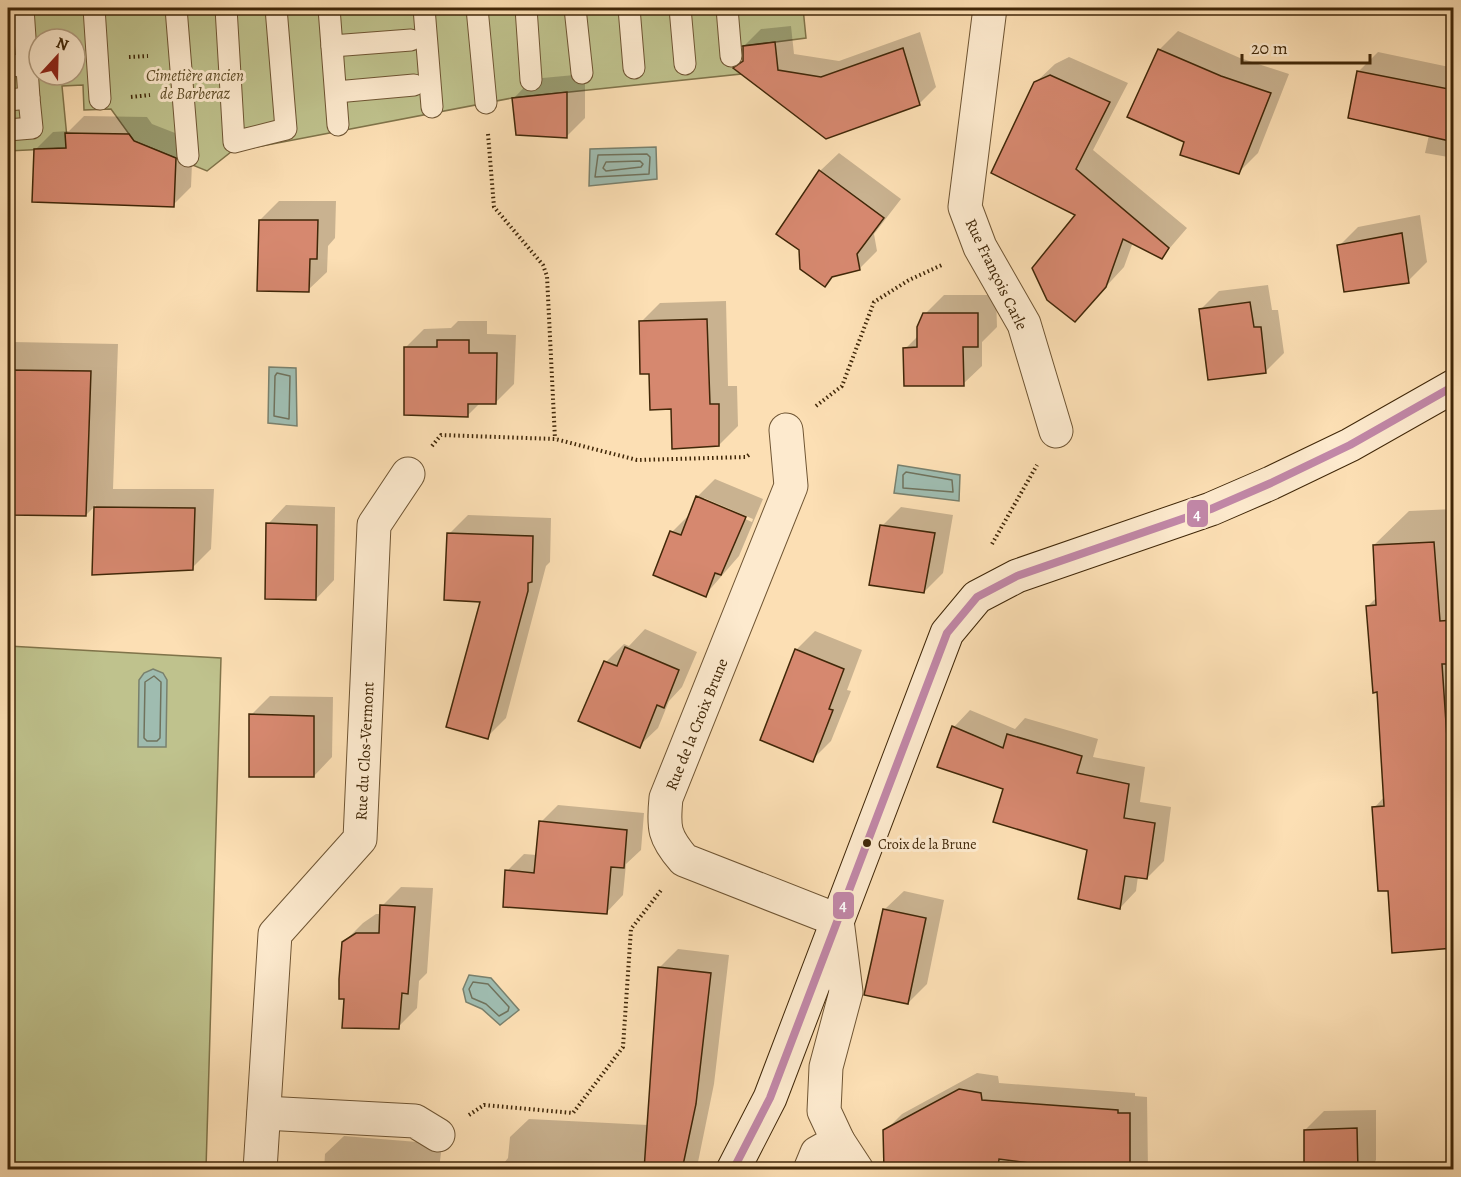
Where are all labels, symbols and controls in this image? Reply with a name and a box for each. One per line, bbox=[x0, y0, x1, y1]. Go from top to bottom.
north arrow bbox=[27, 27, 87, 87]
scale bar bbox=[1242, 27, 1370, 65]
text: N bbox=[53, 32, 72, 57]
text: 20 m bbox=[1251, 36, 1288, 60]
park label: Cimetière ancien de Barberaz bbox=[146, 65, 244, 105]
street label: Rue François Carle bbox=[960, 215, 1033, 334]
line badge: 4 bbox=[1186, 499, 1209, 528]
text: 4 bbox=[1193, 504, 1201, 526]
street label: Rue de la Croix Brune bbox=[660, 655, 733, 794]
street label: Rue du Clos-Vermont bbox=[350, 681, 380, 821]
place label: Croix de la Brune bbox=[878, 835, 976, 854]
marker: Croix de la Brune bbox=[861, 837, 873, 849]
line badge: 4 bbox=[832, 891, 855, 920]
text: 4 bbox=[839, 895, 847, 917]

